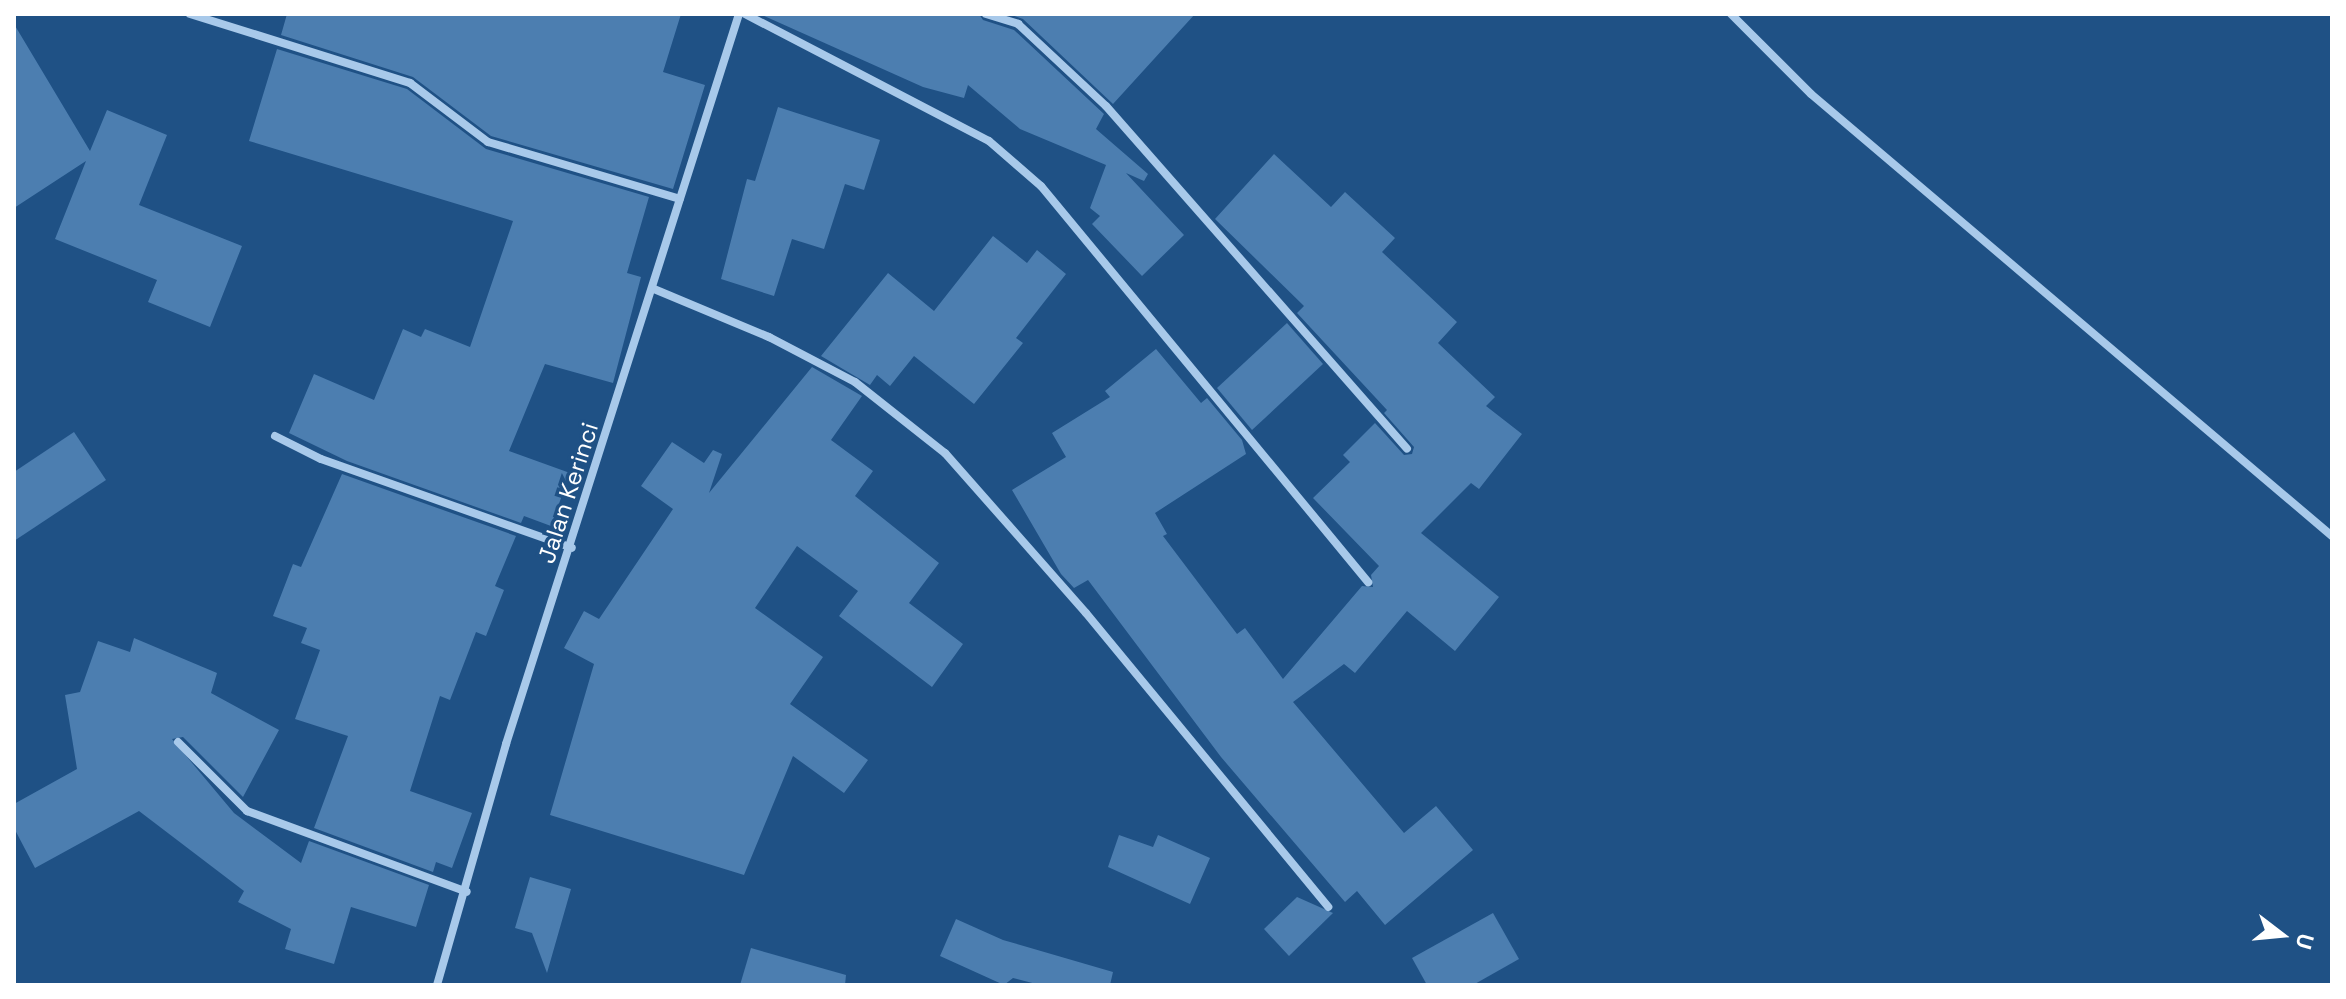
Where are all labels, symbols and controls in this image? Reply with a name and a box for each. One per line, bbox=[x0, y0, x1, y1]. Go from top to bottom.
street label: Jalan Kerinci bbox=[532, 419, 604, 567]
north arrow bbox=[2242, 895, 2322, 975]
text: U bbox=[2290, 931, 2321, 953]

